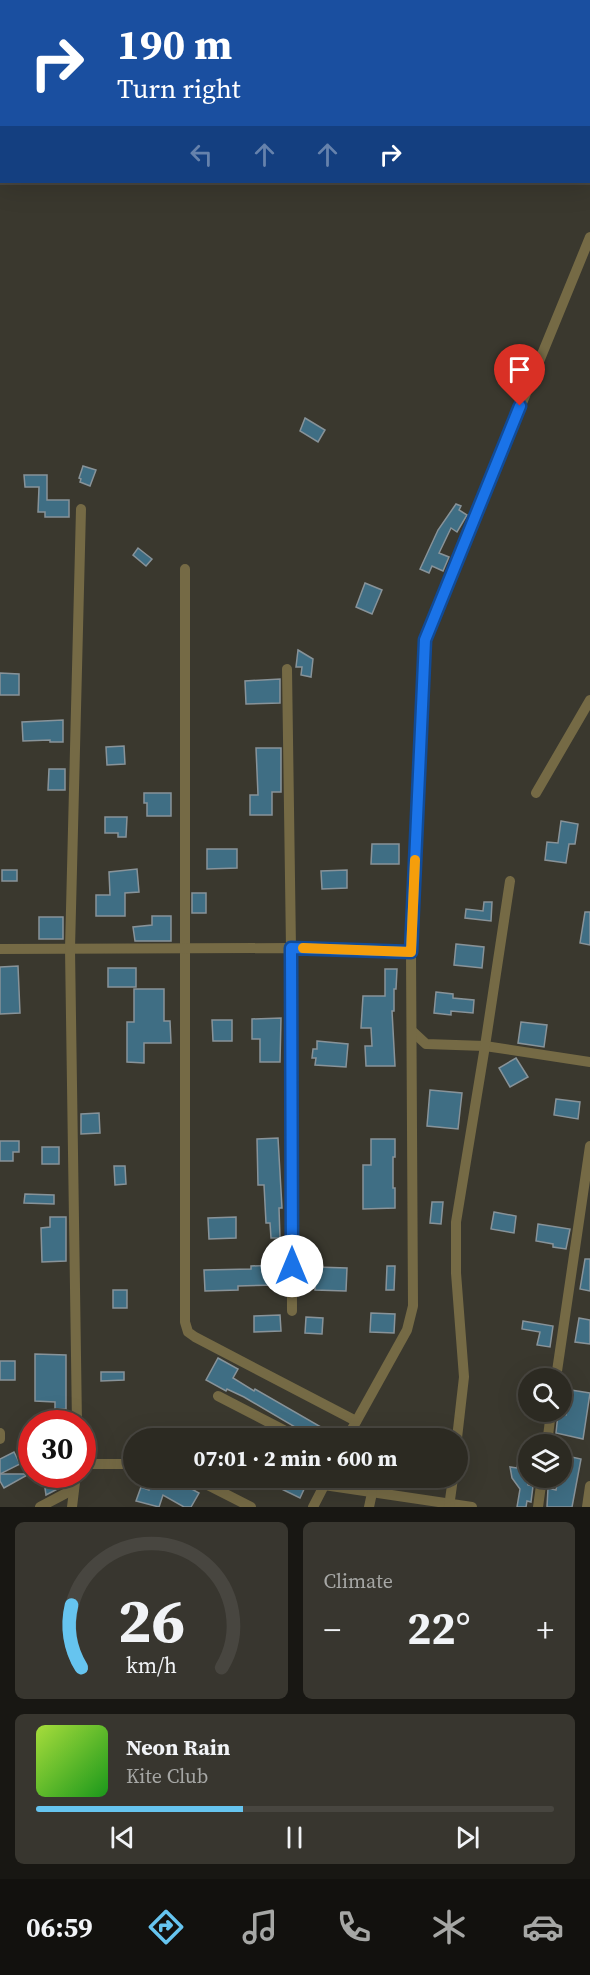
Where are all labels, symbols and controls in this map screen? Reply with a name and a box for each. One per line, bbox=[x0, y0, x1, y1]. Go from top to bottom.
text: 190 m bbox=[117, 15, 232, 73]
icon: right bbox=[18, 24, 96, 102]
text: Turn right bbox=[117, 70, 241, 107]
icon: left bbox=[185, 138, 218, 171]
icon: ahead bbox=[248, 138, 281, 171]
icon: ahead bbox=[311, 138, 344, 171]
icon: right bbox=[374, 138, 407, 171]
pin bbox=[494, 344, 545, 406]
icon: arrive bbox=[503, 353, 536, 386]
position arrow bbox=[260, 1234, 324, 1298]
map controls bbox=[518, 1368, 572, 1488]
button: search bbox=[518, 1368, 572, 1422]
speed limit sign: 30 bbox=[18, 1410, 96, 1488]
button: layers bbox=[518, 1434, 572, 1488]
text: 07:01 · 2 min · 600 m bbox=[194, 1443, 397, 1473]
text: Climate bbox=[324, 1567, 393, 1595]
text: 26 bbox=[117, 1577, 185, 1663]
text: 22° bbox=[407, 1597, 471, 1659]
text: − bbox=[324, 1607, 341, 1652]
text: + bbox=[536, 1607, 554, 1652]
text: km/h bbox=[126, 1651, 177, 1680]
text: Neon Rain bbox=[126, 1732, 230, 1762]
text: Kite Club bbox=[126, 1762, 208, 1790]
icon: previous bbox=[106, 1821, 139, 1854]
icon: pause bbox=[278, 1821, 311, 1854]
icon: next bbox=[451, 1821, 484, 1854]
icon: directions bbox=[145, 1906, 187, 1948]
icon: music bbox=[239, 1906, 281, 1948]
icon: phone bbox=[333, 1906, 375, 1948]
icon: climate bbox=[428, 1906, 470, 1948]
icon: car bbox=[522, 1906, 564, 1948]
text: 06:59 bbox=[26, 1909, 93, 1946]

